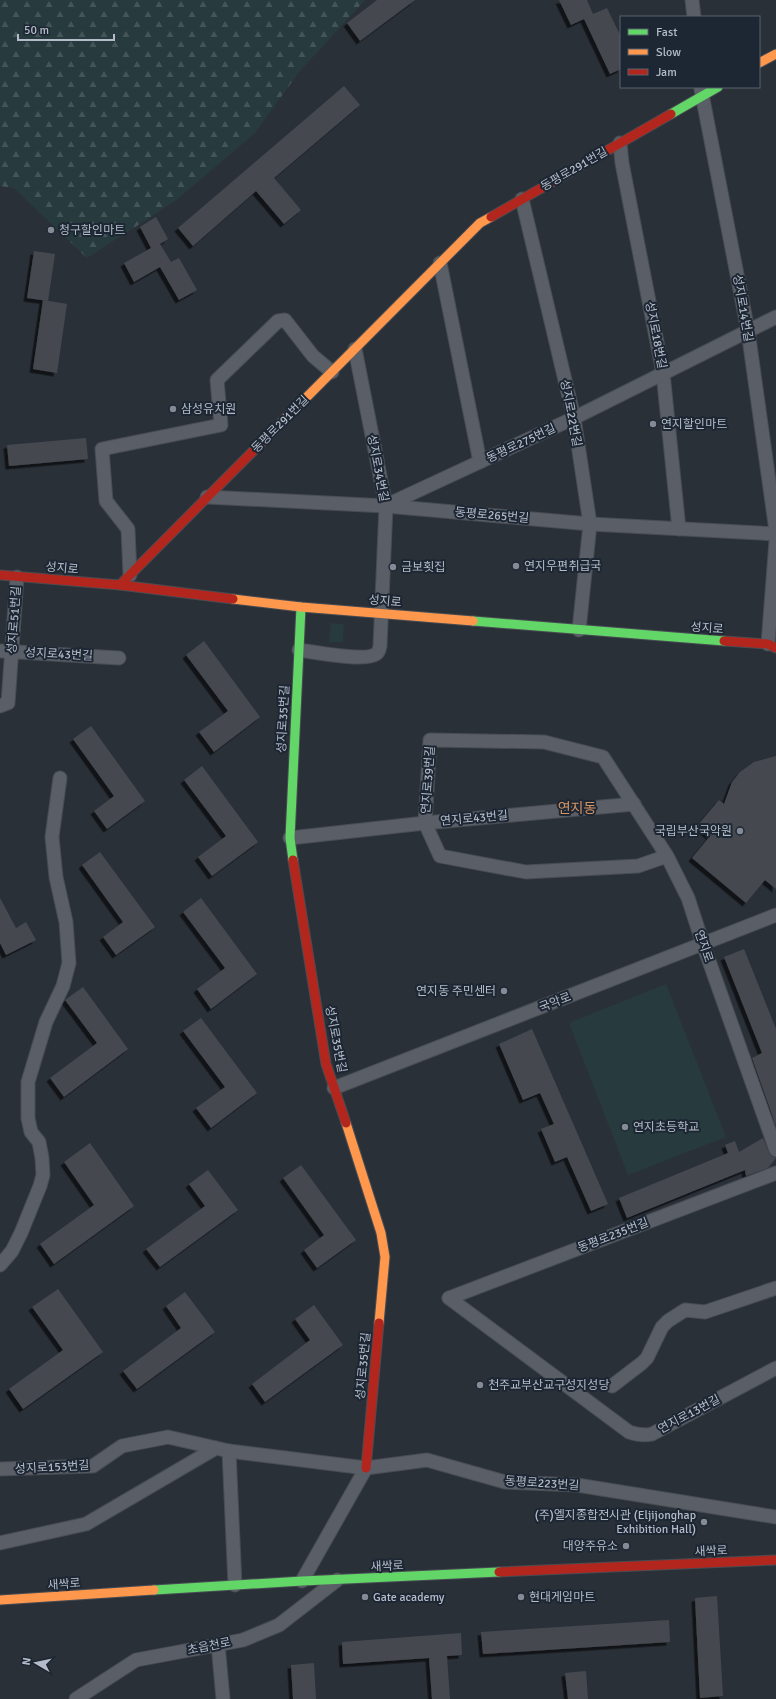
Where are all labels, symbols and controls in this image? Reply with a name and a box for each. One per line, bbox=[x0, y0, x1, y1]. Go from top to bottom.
scale bar bbox=[18, 16, 114, 42]
legend bbox=[620, 16, 760, 88]
text: 50 m bbox=[24, 23, 49, 38]
text: Fast bbox=[656, 25, 677, 40]
text: Slow bbox=[656, 45, 681, 60]
text: Jam bbox=[656, 65, 677, 80]
street label: 동평로291번길 bbox=[538, 144, 610, 195]
place label: 청구할인마트 bbox=[59, 223, 125, 238]
marker: 청구할인마트 bbox=[46, 225, 56, 235]
street label: 성지로14번길 bbox=[729, 273, 756, 343]
street label: 성지로18번길 bbox=[642, 300, 669, 370]
street label: 성지로22번길 bbox=[557, 378, 584, 448]
street label: 동평로291번길 bbox=[249, 393, 312, 456]
place label: 삼성유치원 bbox=[181, 402, 236, 417]
marker: 삼성유치원 bbox=[168, 404, 178, 414]
place label: 연지할인마트 bbox=[661, 417, 727, 432]
marker: 연지할인마트 bbox=[648, 419, 658, 429]
street label: 동평로275번길 bbox=[484, 421, 558, 466]
street label: 성지로34번길 bbox=[364, 433, 391, 503]
street label: 동평로265번길 bbox=[454, 505, 530, 526]
place label: 연지우편취급국 bbox=[524, 559, 601, 574]
street label: 성지로 bbox=[45, 560, 79, 577]
place label: 금보횟집 bbox=[401, 560, 445, 575]
marker: 연지우편취급국 bbox=[511, 561, 521, 571]
marker: 금보횟집 bbox=[388, 562, 398, 572]
street label: 성지로51번길 bbox=[5, 586, 24, 655]
street label: 성지로 bbox=[368, 593, 402, 610]
street label: 성지로 bbox=[690, 620, 724, 637]
street label: 성지로43번길 bbox=[25, 645, 93, 664]
street label: 성지로35번길 bbox=[274, 685, 293, 753]
street label: 연지로39번길 bbox=[419, 746, 438, 815]
district label: 연지동 bbox=[558, 800, 596, 817]
street label: 연지로43번길 bbox=[439, 808, 509, 829]
place label: 국립부산국악원 bbox=[655, 824, 732, 839]
marker: 국립부산국악원 bbox=[735, 826, 745, 836]
street label: 연지로 bbox=[691, 928, 716, 964]
place label: 연지동 주민센터 bbox=[416, 984, 496, 999]
marker: 연지동 주민센터 bbox=[499, 986, 509, 996]
street label: 국악로 bbox=[537, 990, 573, 1015]
street label: 성지로35번길 bbox=[322, 1004, 349, 1074]
place label: 연지초등학교 bbox=[633, 1120, 699, 1135]
marker: 연지초등학교 bbox=[620, 1122, 630, 1132]
street label: 동평로235번길 bbox=[576, 1215, 651, 1256]
street label: 성지로35번길 bbox=[353, 1331, 374, 1401]
place label: 천주교부산교구성지성당 bbox=[488, 1378, 609, 1393]
marker: 천주교부산교구성지성당 bbox=[475, 1380, 485, 1390]
street label: 연지로13번길 bbox=[656, 1392, 723, 1437]
street label: 성지로153번길 bbox=[14, 1458, 90, 1477]
street label: 동평로223번길 bbox=[504, 1473, 580, 1494]
place label: (주)엘지종합전시관 (Eljijonghap Exhibition Hall) bbox=[535, 1508, 696, 1537]
marker: (주)엘지종합전시관 (Eljijonghap Exhibition Hall) bbox=[699, 1517, 709, 1527]
place label: 대양주유소 bbox=[563, 1539, 618, 1554]
marker: 대양주유소 bbox=[621, 1541, 631, 1551]
street label: 새싹로 bbox=[694, 1543, 728, 1560]
street label: 새싹로 bbox=[370, 1558, 404, 1575]
street label: 새싹로 bbox=[47, 1576, 81, 1593]
place label: Gate academy bbox=[373, 1590, 445, 1605]
place label: 현대게임마트 bbox=[529, 1590, 595, 1605]
marker: Gate academy bbox=[360, 1592, 370, 1602]
marker: 현대게임마트 bbox=[516, 1592, 526, 1602]
street label: 초읍천로 bbox=[186, 1635, 232, 1658]
north arrow bbox=[16, 1643, 56, 1683]
text: N bbox=[20, 1657, 34, 1666]

